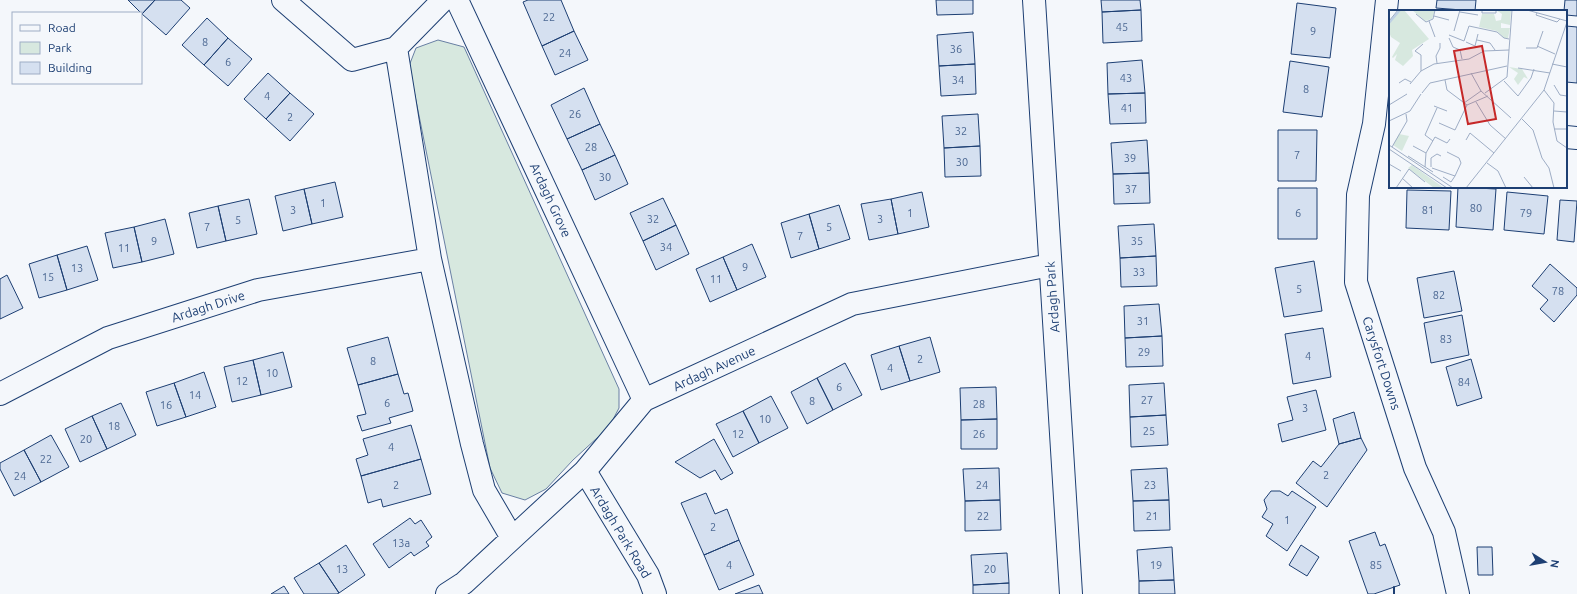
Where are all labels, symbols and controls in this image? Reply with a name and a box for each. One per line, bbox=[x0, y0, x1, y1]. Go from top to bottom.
inset map bbox=[1389, 10, 1567, 188]
house number: 22 bbox=[543, 11, 555, 23]
legend bbox=[12, 12, 142, 84]
text: Road bbox=[48, 21, 76, 34]
house number: 45 bbox=[1116, 21, 1128, 33]
house number: 9 bbox=[1310, 25, 1316, 37]
house number: 8 bbox=[202, 36, 208, 48]
text: Park bbox=[48, 41, 72, 54]
house number: 36 bbox=[950, 43, 962, 55]
house number: 24 bbox=[559, 47, 571, 59]
house number: 6 bbox=[225, 56, 231, 68]
text: Building bbox=[48, 61, 92, 74]
house number: 43 bbox=[1120, 72, 1132, 84]
house number: 34 bbox=[952, 74, 964, 86]
house number: 8 bbox=[1303, 83, 1309, 95]
house number: 4 bbox=[264, 90, 270, 102]
house number: 41 bbox=[1121, 102, 1133, 114]
house number: 26 bbox=[569, 108, 581, 120]
house number: 2 bbox=[287, 111, 293, 123]
house number: 32 bbox=[955, 125, 967, 137]
house number: 28 bbox=[585, 141, 597, 153]
house number: 7 bbox=[1294, 149, 1300, 161]
house number: 39 bbox=[1124, 152, 1136, 164]
house number: 30 bbox=[956, 156, 968, 168]
street label: Ardagh Grove bbox=[528, 161, 574, 239]
house number: 30 bbox=[599, 171, 611, 183]
house number: 37 bbox=[1125, 183, 1137, 195]
house number: 1 bbox=[320, 197, 326, 209]
house number: 80 bbox=[1470, 202, 1482, 214]
house number: 3 bbox=[290, 204, 296, 216]
house number: 81 bbox=[1422, 204, 1434, 216]
house number: 1 bbox=[907, 207, 913, 219]
house number: 6 bbox=[1295, 207, 1301, 219]
house number: 79 bbox=[1520, 207, 1532, 219]
house number: 32 bbox=[647, 213, 659, 225]
house number: 3 bbox=[877, 213, 883, 225]
house number: 5 bbox=[235, 214, 241, 226]
house number: 7 bbox=[204, 221, 210, 233]
house number: 5 bbox=[826, 221, 832, 233]
house number: 7 bbox=[797, 230, 803, 242]
house number: 9 bbox=[151, 235, 157, 247]
house number: 35 bbox=[1131, 235, 1143, 247]
house number: 34 bbox=[660, 241, 672, 253]
house number: 11 bbox=[118, 242, 130, 254]
street label: Ardagh Park bbox=[1042, 260, 1061, 333]
house number: 9 bbox=[742, 261, 748, 273]
house number: 13 bbox=[71, 262, 83, 274]
house number: 33 bbox=[1133, 266, 1145, 278]
house number: 15 bbox=[42, 271, 54, 283]
house number: 11 bbox=[710, 273, 722, 285]
house number: 5 bbox=[1296, 283, 1302, 295]
house number: 78 bbox=[1552, 285, 1564, 297]
street label: Ardagh Drive bbox=[170, 288, 246, 324]
house number: 82 bbox=[1433, 289, 1445, 301]
house number: 31 bbox=[1137, 315, 1149, 327]
street label: Carysfort Downs bbox=[1360, 315, 1404, 412]
house number: 83 bbox=[1440, 333, 1452, 345]
street label: Ardagh Avenue bbox=[671, 343, 757, 393]
house number: 29 bbox=[1138, 346, 1150, 358]
house number: 4 bbox=[1305, 350, 1311, 362]
house number: 2 bbox=[917, 353, 923, 365]
house number: 8 bbox=[370, 355, 376, 367]
house number: 4 bbox=[887, 362, 893, 374]
house number: 10 bbox=[266, 367, 278, 379]
house number: 12 bbox=[236, 375, 248, 387]
house number: 84 bbox=[1458, 376, 1470, 388]
house number: 6 bbox=[836, 381, 842, 393]
house number: 14 bbox=[189, 389, 201, 401]
house number: 27 bbox=[1141, 394, 1153, 406]
house number: 8 bbox=[809, 395, 815, 407]
house number: 6 bbox=[384, 397, 390, 409]
house number: 28 bbox=[973, 398, 985, 410]
house number: 16 bbox=[160, 399, 172, 411]
house number: 3 bbox=[1302, 402, 1308, 414]
house number: 10 bbox=[759, 413, 771, 425]
house number: 18 bbox=[108, 420, 120, 432]
house number: 25 bbox=[1143, 425, 1155, 437]
house number: 12 bbox=[732, 428, 744, 440]
house number: 26 bbox=[973, 428, 985, 440]
house number: 20 bbox=[80, 433, 92, 445]
house number: 4 bbox=[388, 441, 394, 453]
house number: 22 bbox=[40, 453, 52, 465]
house number: 2 bbox=[1323, 469, 1329, 481]
house number: 24 bbox=[14, 470, 26, 482]
house number: 2 bbox=[393, 479, 399, 491]
house number: 24 bbox=[976, 479, 988, 491]
house number: 23 bbox=[1144, 479, 1156, 491]
street label: Ardagh Park Road bbox=[588, 484, 654, 580]
house number: 22 bbox=[977, 510, 989, 522]
house number: 21 bbox=[1146, 510, 1158, 522]
house number: 1 bbox=[1284, 514, 1290, 526]
house number: 2 bbox=[710, 521, 716, 533]
house number: 13a bbox=[392, 537, 410, 549]
north arrow bbox=[1525, 542, 1565, 582]
house number: 4 bbox=[726, 559, 732, 571]
house number: 19 bbox=[1150, 559, 1162, 571]
house number: 85 bbox=[1370, 559, 1382, 571]
text: N bbox=[1548, 559, 1561, 569]
house number: 13 bbox=[336, 563, 348, 575]
house number: 20 bbox=[984, 563, 996, 575]

